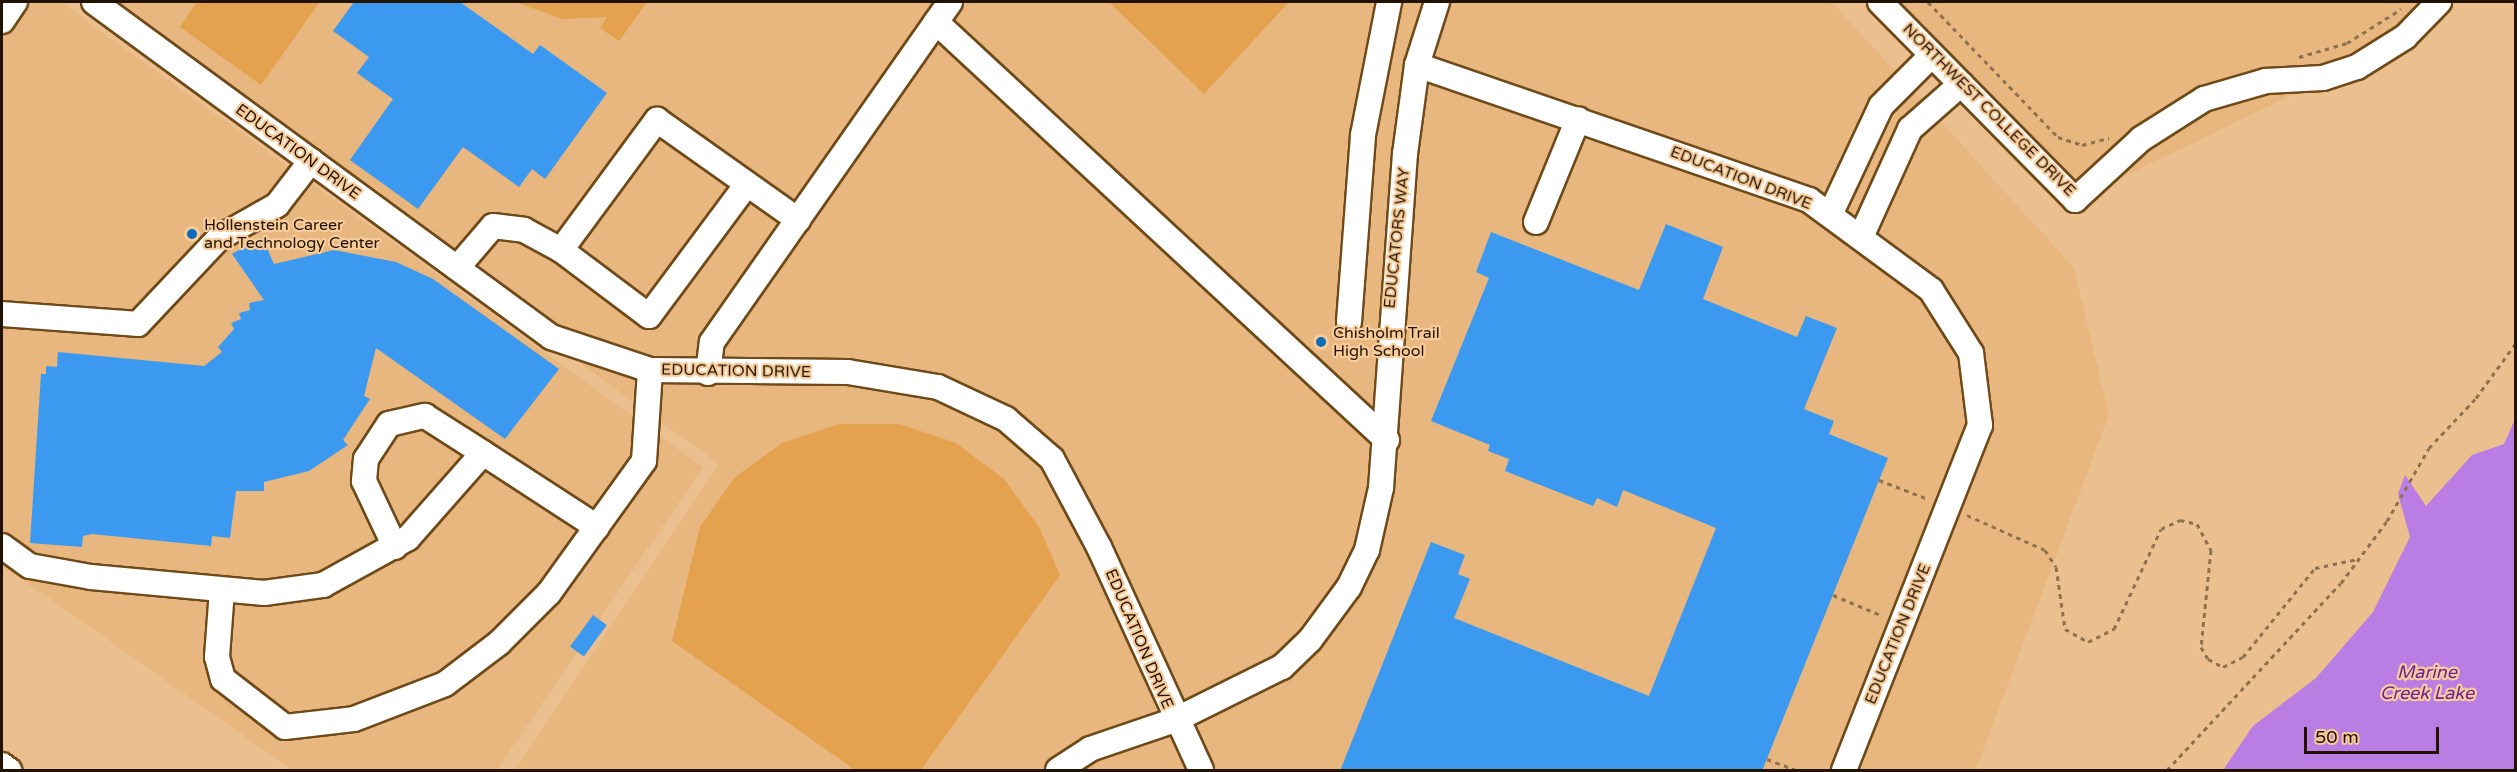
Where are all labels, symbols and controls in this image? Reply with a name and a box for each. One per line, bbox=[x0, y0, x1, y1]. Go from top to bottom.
street label: NORTHWEST COLLEGE DRIVE bbox=[1899, 20, 2079, 200]
street label: EDUCATION DRIVE bbox=[232, 100, 364, 204]
street label: EDUCATION DRIVE bbox=[1668, 142, 1814, 214]
street label: EDUCATORS WAY bbox=[1380, 167, 1414, 309]
place label: Hollenstein Career and Technology Center bbox=[204, 215, 380, 253]
marker: Hollenstein Career and Technology Center bbox=[185, 227, 199, 241]
place label: Chisholm Trail High School bbox=[1333, 323, 1440, 361]
marker: Chisholm Trail High School bbox=[1314, 335, 1328, 349]
street label: EDUCATION DRIVE bbox=[661, 360, 811, 382]
street label: EDUCATION DRIVE bbox=[1861, 561, 1935, 707]
street label: EDUCATION DRIVE bbox=[1101, 566, 1177, 712]
water label: Marine Creek Lake bbox=[2380, 662, 2474, 704]
scale bar bbox=[2307, 715, 2442, 753]
text: 50 m bbox=[2315, 726, 2359, 748]

